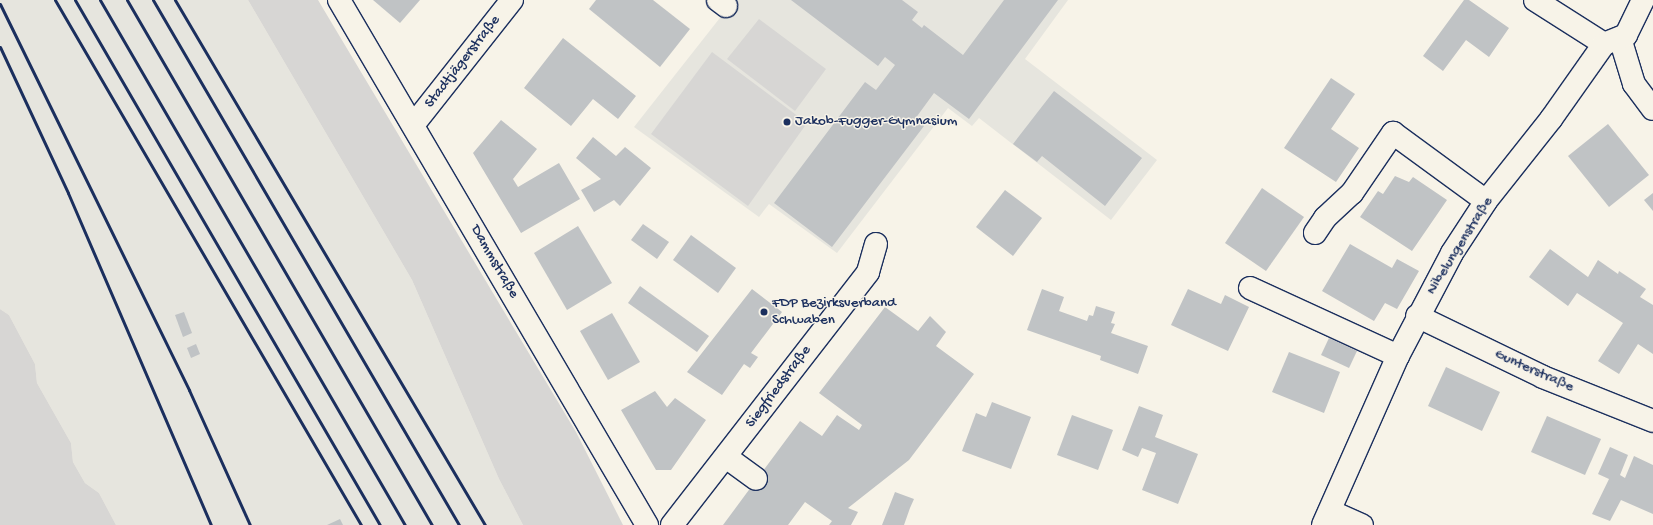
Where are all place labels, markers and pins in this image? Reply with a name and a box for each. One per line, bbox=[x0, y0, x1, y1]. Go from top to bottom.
place label: Jakob-Fugger-Gymnasium bbox=[795, 113, 957, 131]
marker: Jakob-Fugger-Gymnasium bbox=[782, 117, 792, 127]
place label: FDP Bezirksverband Schwaben bbox=[772, 294, 896, 329]
marker: FDP Bezirksverband Schwaben bbox=[759, 307, 769, 317]

